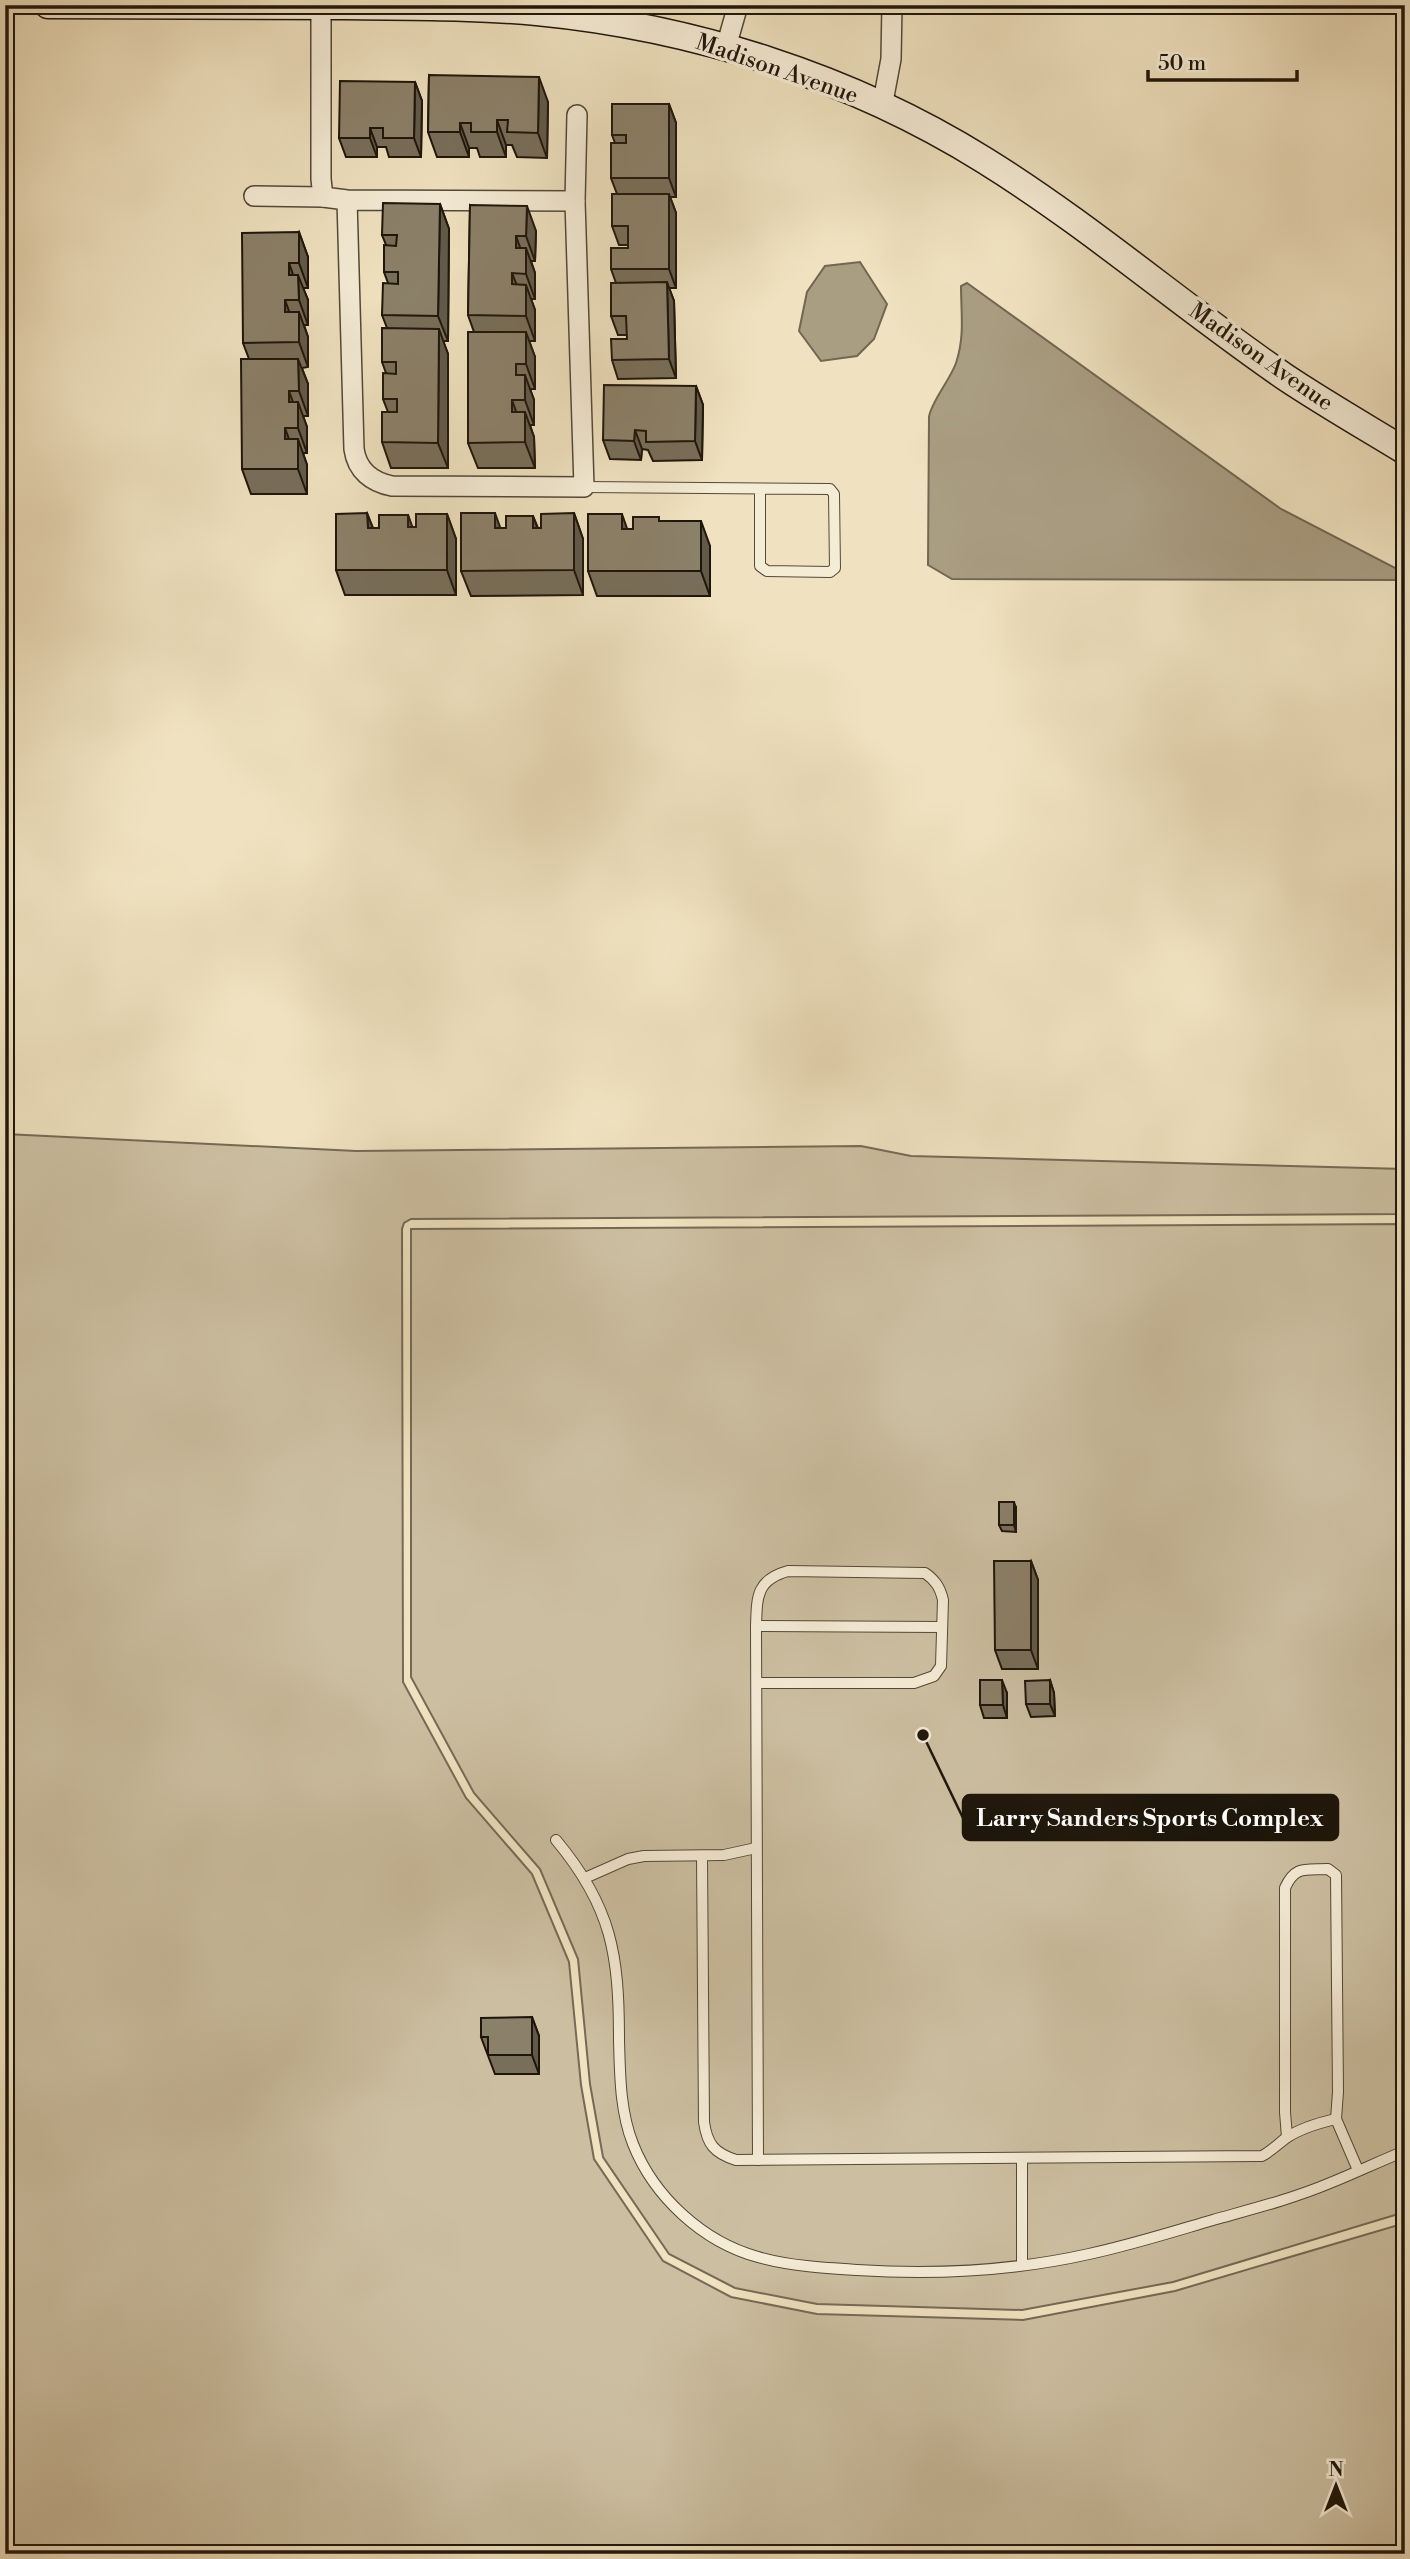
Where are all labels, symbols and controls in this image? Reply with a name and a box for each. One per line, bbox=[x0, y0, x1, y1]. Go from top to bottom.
street label: Madison Avenue bbox=[692, 28, 862, 110]
scale bar bbox=[1148, 38, 1296, 82]
text: 50 m bbox=[1158, 51, 1206, 77]
street label: Madison Avenue bbox=[1183, 297, 1339, 417]
callout: Larry Sanders Sports Complex bbox=[963, 1795, 1338, 1840]
text: Larry Sanders Sports Complex bbox=[976, 1804, 1324, 1834]
north arrow bbox=[1302, 2450, 1372, 2520]
text: N bbox=[1328, 2458, 1344, 2482]

